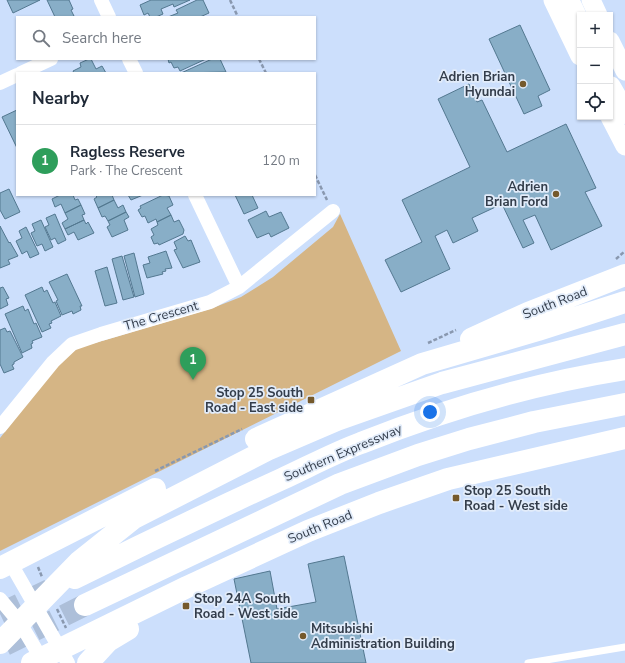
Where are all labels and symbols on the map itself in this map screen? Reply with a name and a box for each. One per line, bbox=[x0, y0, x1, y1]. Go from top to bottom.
place label: Adrien Brian Hyundai bbox=[439, 68, 515, 101]
marker: Adrien Brian Hyundai bbox=[518, 79, 528, 89]
place label: Adrien Brian Ford bbox=[485, 178, 548, 211]
marker: Adrien Brian Ford bbox=[551, 189, 561, 199]
street label: South Road bbox=[520, 282, 590, 324]
street label: The Crescent bbox=[122, 297, 201, 335]
pin: 1 bbox=[180, 347, 206, 380]
place label: Stop 25 South Road - East side bbox=[205, 384, 303, 417]
marker: Stop 25 South Road - East side bbox=[306, 395, 316, 405]
your location bbox=[420, 402, 440, 422]
street label: Southern Expressway bbox=[281, 420, 405, 486]
place label: Stop 25 South Road - West side bbox=[464, 482, 568, 515]
marker: Stop 25 South Road - West side bbox=[451, 493, 461, 503]
street label: South Road bbox=[285, 506, 355, 548]
place label: Stop 24A South Road - West side bbox=[194, 590, 298, 623]
marker: Stop 24A South Road - West side bbox=[181, 601, 191, 611]
place label: Mitsubishi Administration Building bbox=[311, 620, 455, 653]
marker: Mitsubishi Administration Building bbox=[298, 631, 308, 641]

